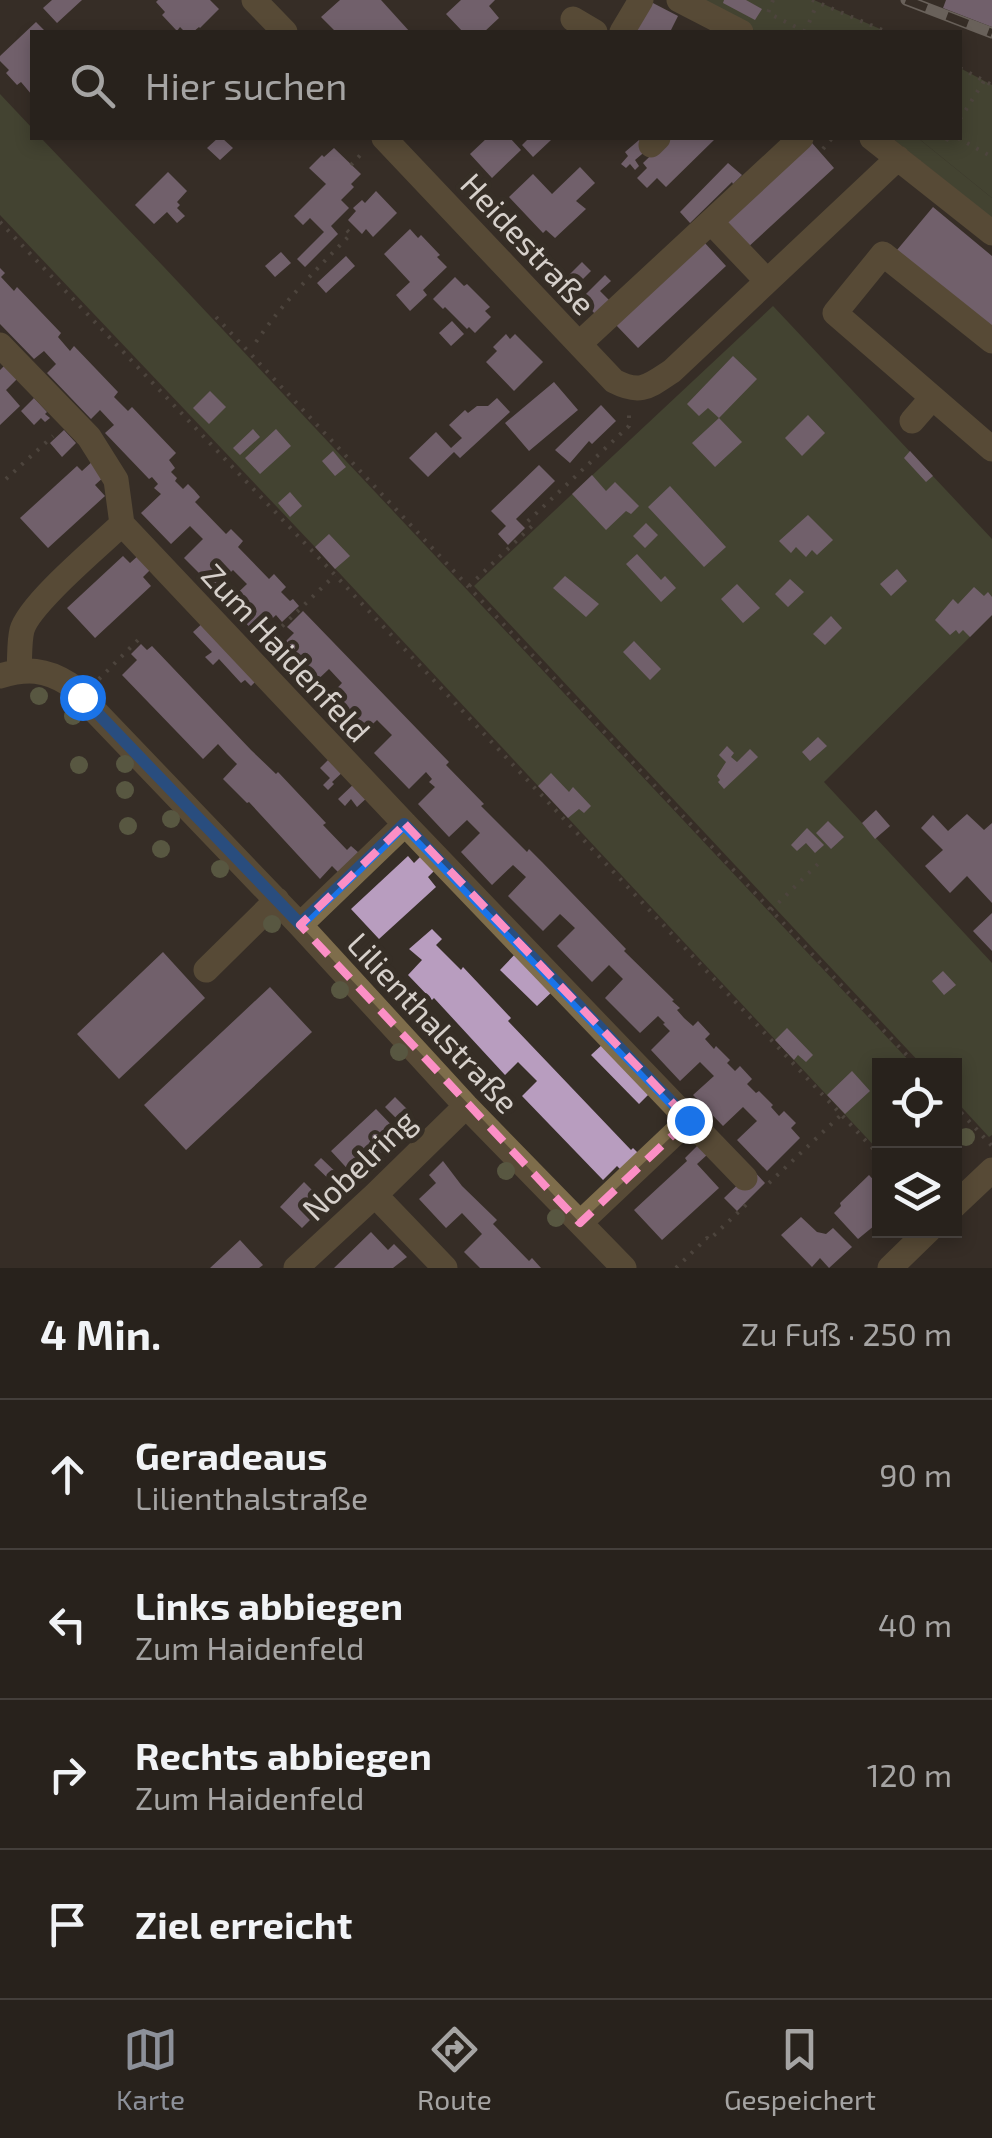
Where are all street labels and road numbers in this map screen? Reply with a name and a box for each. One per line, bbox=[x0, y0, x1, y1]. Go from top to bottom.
street label: Heidestraße bbox=[454, 164, 604, 322]
street label: Zum Haidenfeld bbox=[195, 555, 379, 749]
street label: Lilienthalstraße bbox=[341, 924, 527, 1120]
street label: Nobelring bbox=[293, 1101, 423, 1227]

